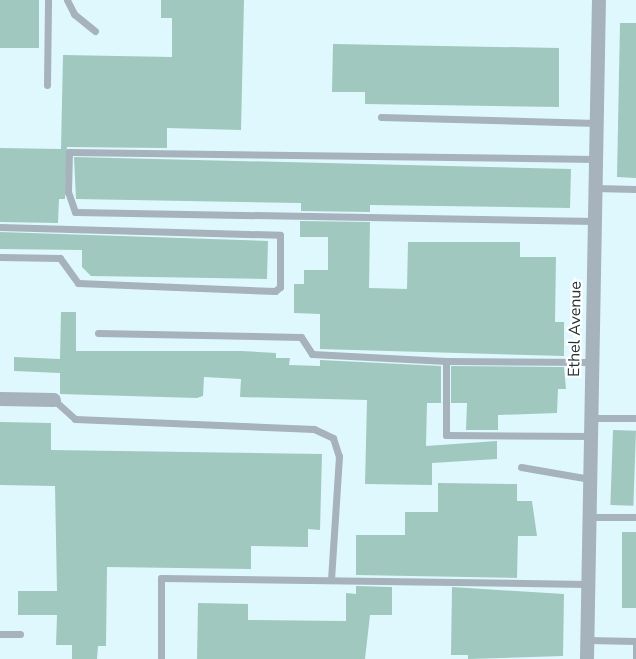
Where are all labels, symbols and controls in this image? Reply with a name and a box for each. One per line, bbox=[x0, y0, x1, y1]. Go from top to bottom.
street label: Ethel Avenue bbox=[565, 281, 585, 377]

